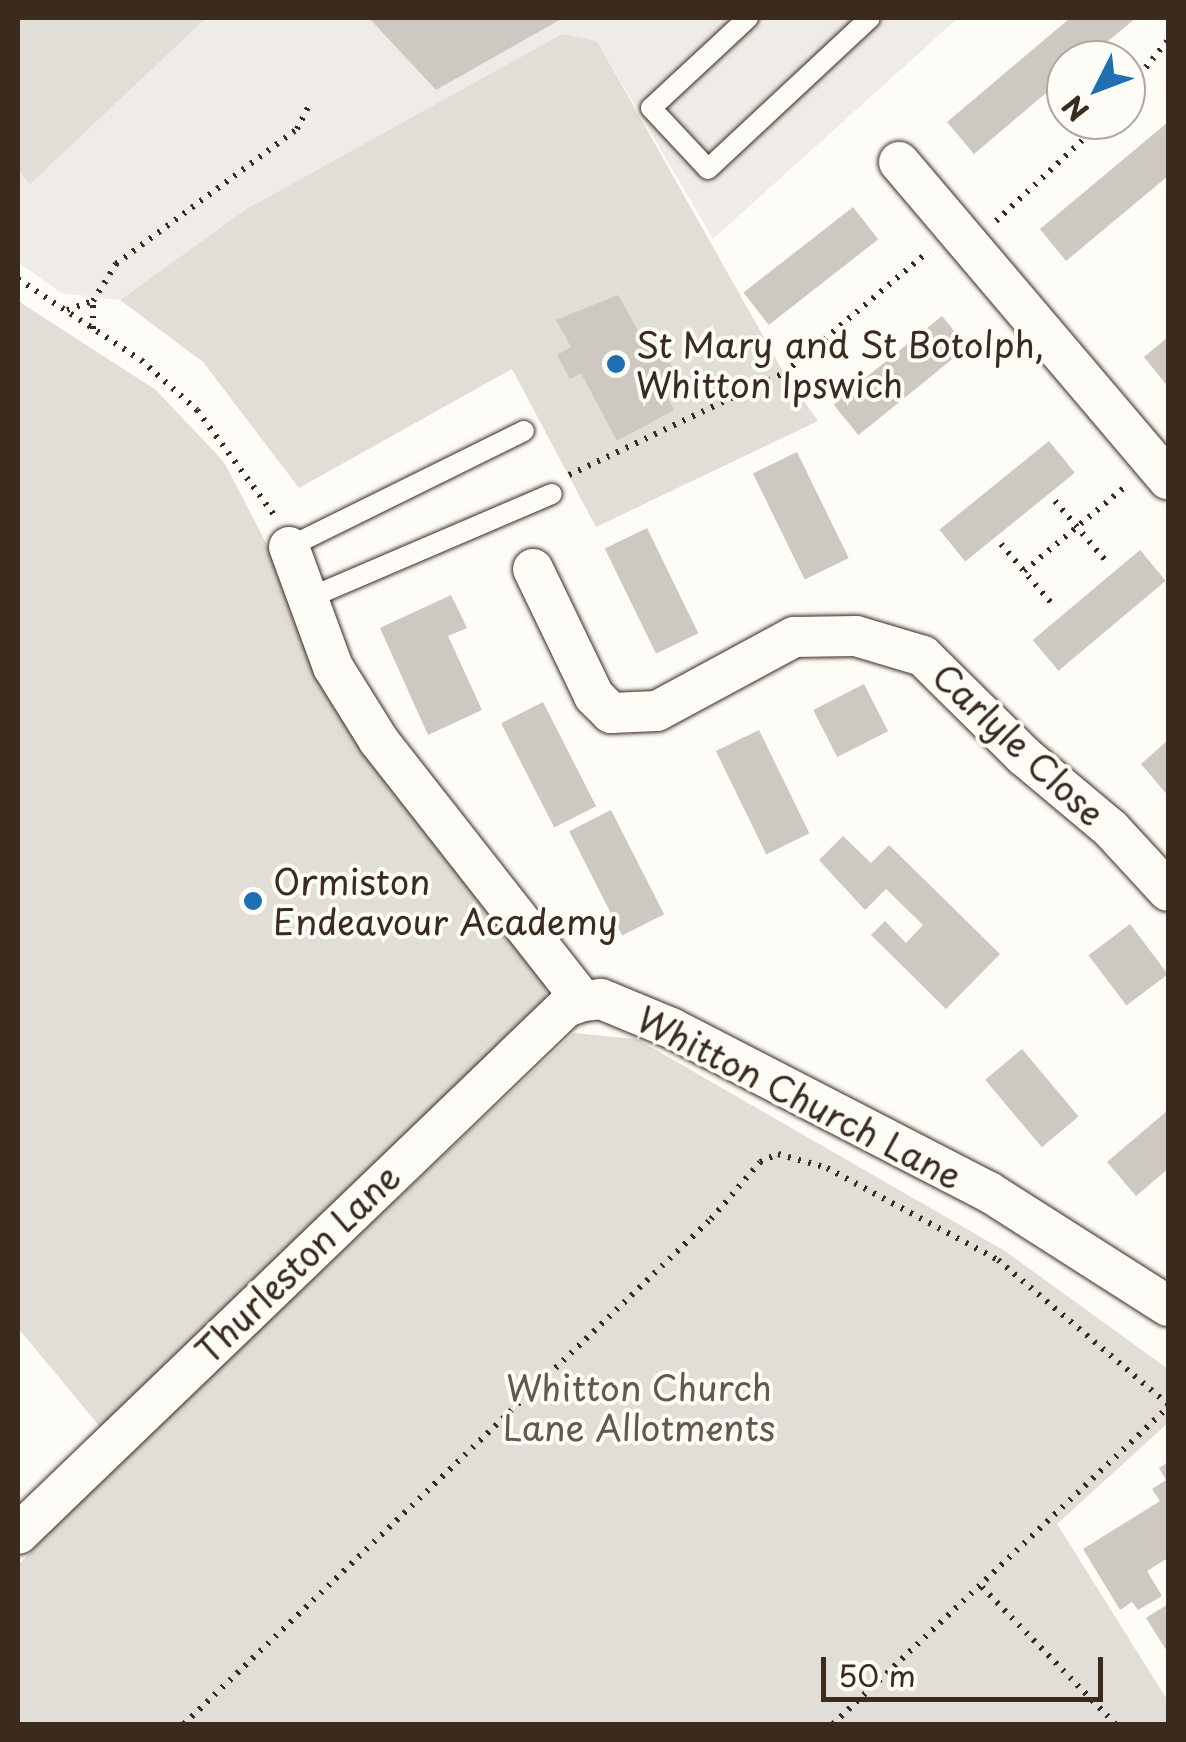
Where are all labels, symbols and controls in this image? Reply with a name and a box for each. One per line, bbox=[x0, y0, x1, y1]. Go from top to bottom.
north arrow bbox=[1046, 40, 1146, 140]
text: N bbox=[1051, 86, 1098, 132]
place label: St Mary and St Botolph, Whitton Ipswich bbox=[636, 323, 1043, 405]
marker: St Mary and St Botolph, Whitton Ipswich bbox=[605, 353, 627, 375]
street label: Carlyle Close bbox=[924, 653, 1114, 835]
place label: Ormiston Endeavour Academy bbox=[273, 860, 618, 942]
marker: Ormiston Endeavour Academy bbox=[242, 890, 264, 912]
street label: Whitton Church Lane bbox=[631, 997, 969, 1197]
street label: Thurleston Lane bbox=[185, 1154, 409, 1372]
park label: Whitton Church Lane Allotments bbox=[503, 1366, 775, 1448]
scale bar bbox=[826, 1637, 1108, 1699]
text: 50 m bbox=[838, 1652, 916, 1697]

